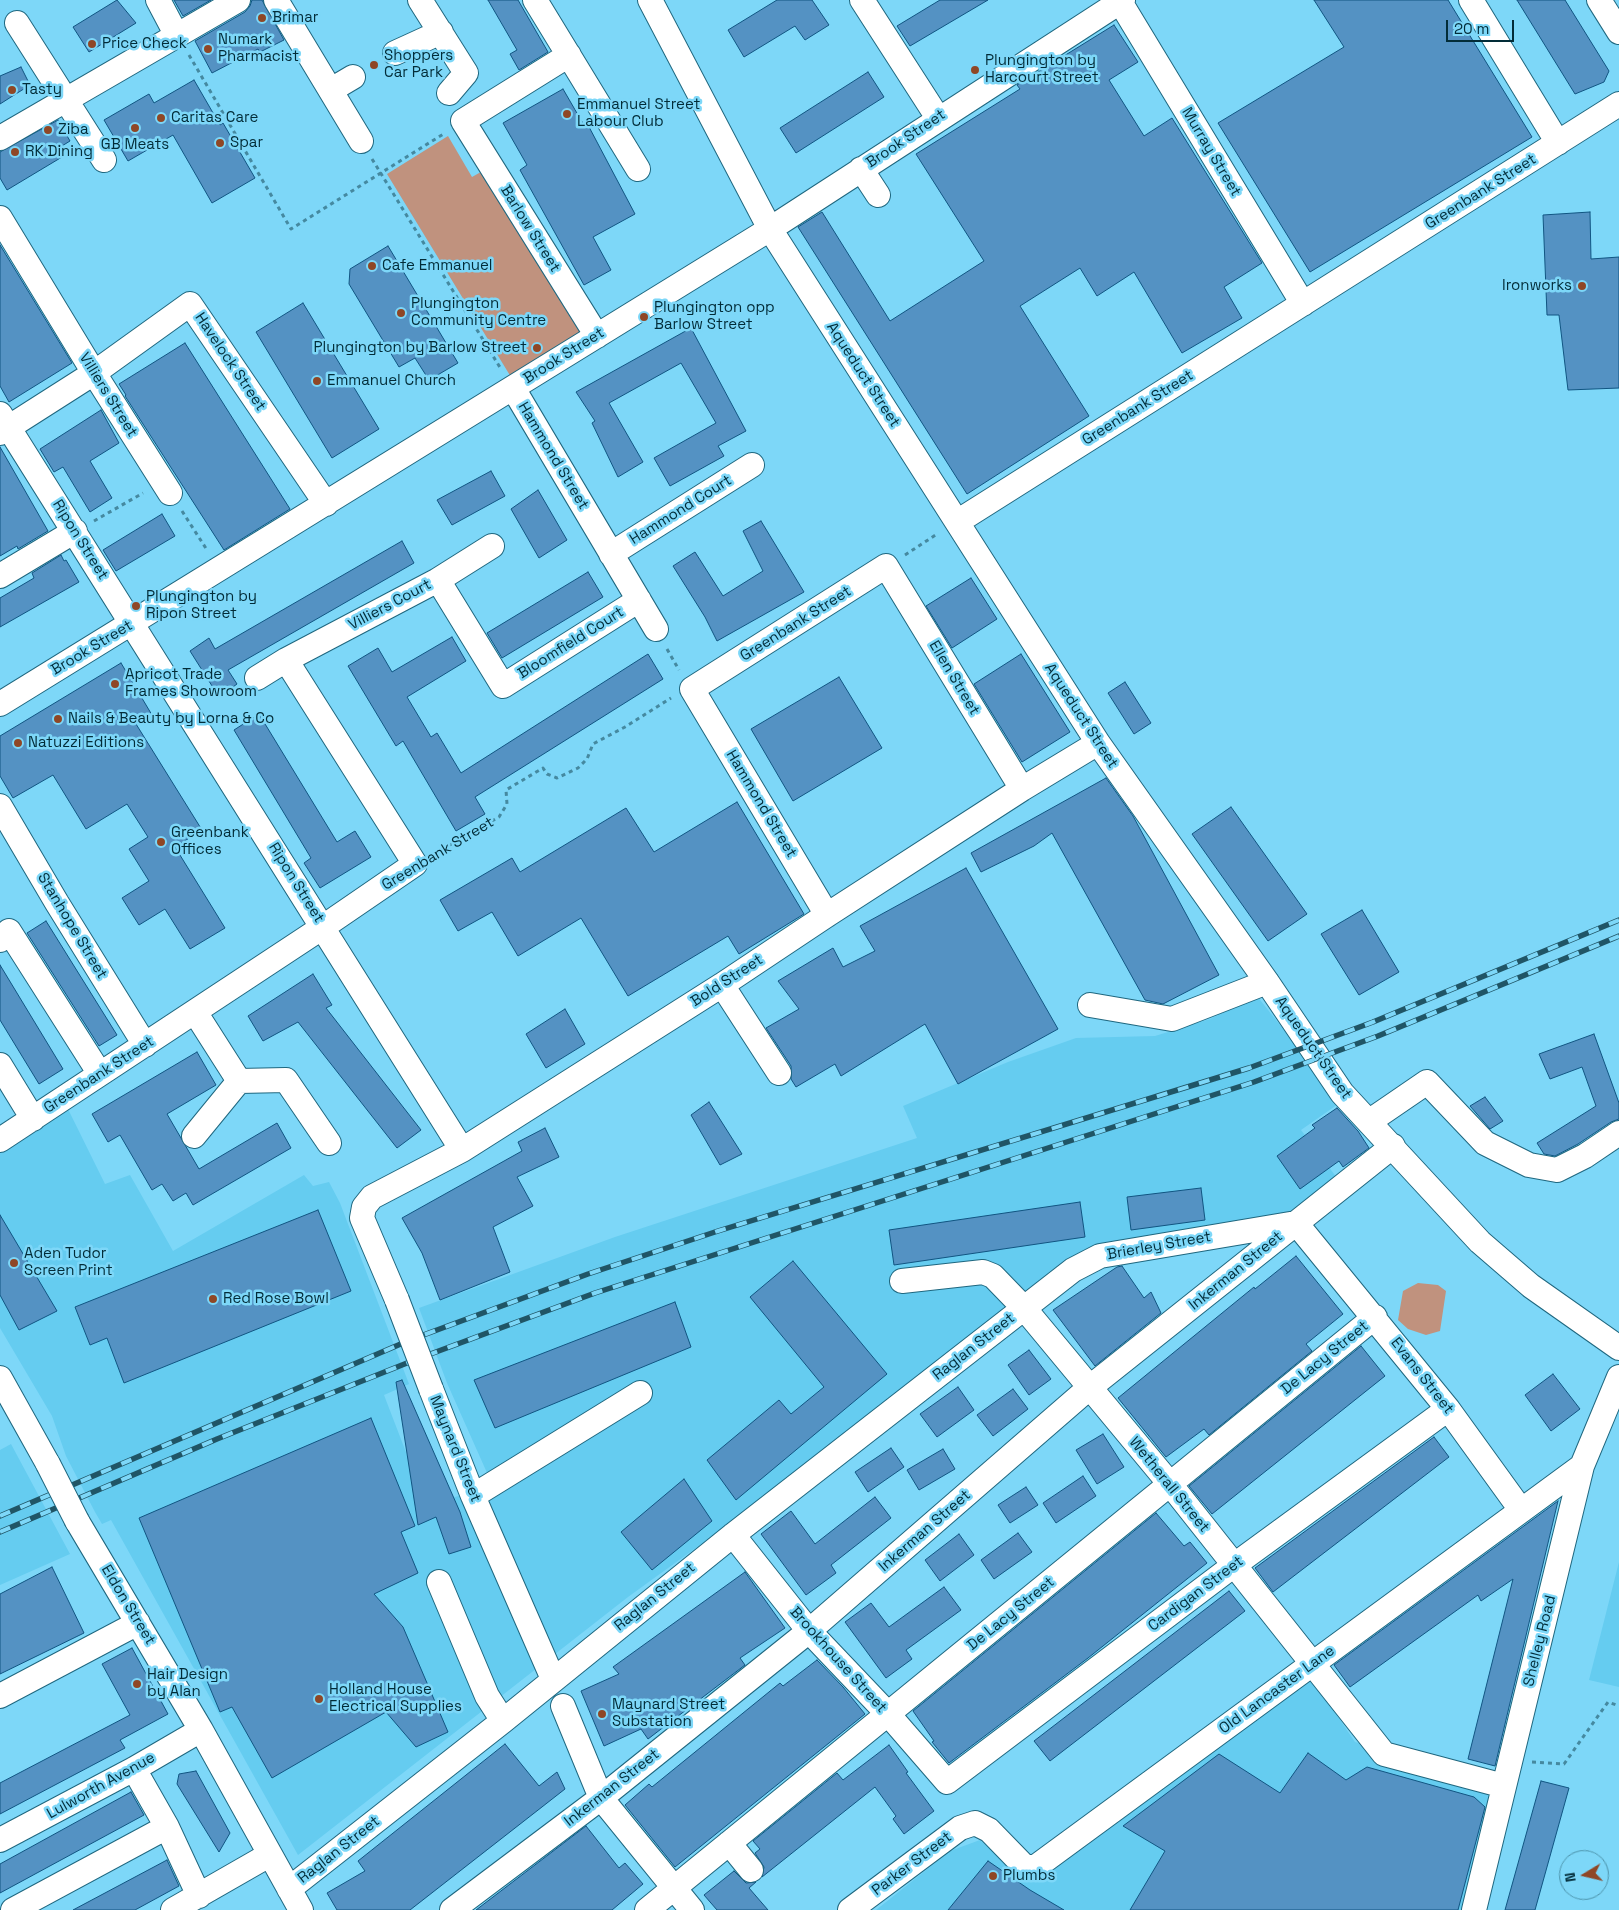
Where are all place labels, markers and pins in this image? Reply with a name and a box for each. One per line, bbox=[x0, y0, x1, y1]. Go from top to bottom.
place label: Brimar bbox=[272, 9, 318, 27]
marker: Brimar bbox=[256, 12, 268, 24]
place label: Numark Pharmacist bbox=[218, 31, 299, 66]
place label: Price Check bbox=[102, 35, 187, 53]
marker: Price Check bbox=[86, 38, 98, 50]
marker: Numark Pharmacist bbox=[202, 43, 214, 55]
place label: Shoppers Car Park bbox=[384, 47, 453, 82]
place label: Plungington by Harcourt Street bbox=[985, 52, 1099, 87]
marker: Shoppers Car Park bbox=[368, 59, 380, 71]
marker: Plungington by Harcourt Street bbox=[969, 64, 981, 76]
place label: Tasty bbox=[22, 81, 62, 99]
marker: Tasty bbox=[6, 84, 18, 96]
place label: Emmanuel Street Labour Club bbox=[577, 96, 700, 131]
marker: Emmanuel Street Labour Club bbox=[561, 108, 573, 120]
place label: Caritas Care bbox=[171, 109, 258, 127]
marker: Caritas Care bbox=[155, 112, 167, 124]
place label: Ziba bbox=[58, 121, 89, 139]
marker: GB Meats bbox=[129, 122, 141, 134]
marker: Ziba bbox=[42, 124, 54, 136]
place label: Spar bbox=[230, 134, 263, 152]
place label: GB Meats bbox=[101, 136, 169, 154]
marker: Spar bbox=[214, 137, 226, 149]
place label: RK Dining bbox=[25, 143, 93, 161]
marker: RK Dining bbox=[9, 146, 21, 158]
place label: Cafe Emmanuel bbox=[382, 257, 492, 275]
marker: Cafe Emmanuel bbox=[366, 260, 378, 272]
place label: Ironworks bbox=[1502, 277, 1572, 295]
marker: Ironworks bbox=[1576, 280, 1588, 292]
place label: Plungington Community Centre bbox=[411, 295, 546, 330]
place label: Plungington opp Barlow Street bbox=[654, 299, 775, 334]
marker: Plungington Community Centre bbox=[395, 307, 407, 319]
marker: Plungington opp Barlow Street bbox=[638, 311, 650, 323]
place label: Plungington by Barlow Street bbox=[313, 339, 527, 357]
marker: Plungington by Barlow Street bbox=[531, 342, 543, 354]
place label: Emmanuel Church bbox=[327, 372, 456, 390]
marker: Emmanuel Church bbox=[311, 375, 323, 387]
place label: Plungington by Ripon Street bbox=[146, 588, 257, 623]
marker: Plungington by Ripon Street bbox=[130, 600, 142, 612]
place label: Apricot Trade Frames Showroom bbox=[125, 666, 257, 701]
marker: Apricot Trade Frames Showroom bbox=[109, 678, 121, 690]
place label: Nails & Beauty by Lorna & Co bbox=[68, 710, 274, 728]
marker: Nails & Beauty by Lorna & Co bbox=[52, 713, 64, 725]
place label: Natuzzi Editions bbox=[28, 734, 144, 752]
marker: Natuzzi Editions bbox=[12, 737, 24, 749]
place label: Greenbank Offices bbox=[171, 824, 249, 859]
marker: Greenbank Offices bbox=[155, 836, 167, 848]
place label: Aden Tudor Screen Print bbox=[24, 1245, 113, 1280]
marker: Aden Tudor Screen Print bbox=[8, 1257, 20, 1269]
place label: Red Rose Bowl bbox=[223, 1290, 329, 1308]
marker: Red Rose Bowl bbox=[207, 1293, 219, 1305]
place label: Hair Design by Alan bbox=[147, 1666, 228, 1701]
marker: Hair Design by Alan bbox=[131, 1678, 143, 1690]
place label: Holland House Electrical Supplies bbox=[329, 1681, 462, 1716]
marker: Holland House Electrical Supplies bbox=[313, 1693, 325, 1705]
place label: Maynard Street Substation bbox=[612, 1696, 725, 1731]
marker: Maynard Street Substation bbox=[596, 1708, 608, 1720]
place label: Plumbs bbox=[1003, 1867, 1055, 1885]
marker: Plumbs bbox=[987, 1870, 999, 1882]

